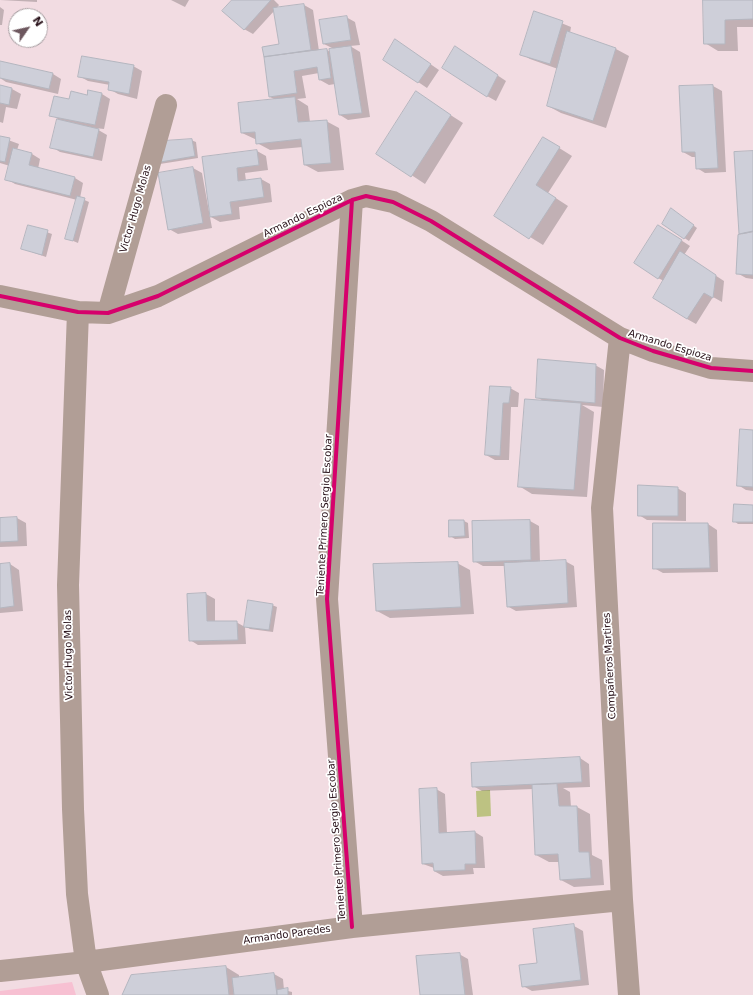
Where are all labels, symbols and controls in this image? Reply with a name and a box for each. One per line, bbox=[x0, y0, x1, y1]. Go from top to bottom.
north arrow bbox=[8, 8, 48, 48]
text: N bbox=[30, 14, 46, 29]
street label: Victor Hugo Molas bbox=[118, 164, 154, 254]
street label: Armando Espioza bbox=[261, 192, 345, 240]
street label: Armando Espioza bbox=[627, 328, 713, 364]
street label: Teniente Primero Sergio Escobar bbox=[315, 434, 335, 596]
street label: Victor Hugo Molas bbox=[62, 610, 76, 700]
street label: Compañeros Martires bbox=[601, 612, 619, 720]
street label: Teniente Primero Sergio Escobar bbox=[325, 759, 349, 921]
street label: Armando Paredes bbox=[243, 923, 331, 947]

